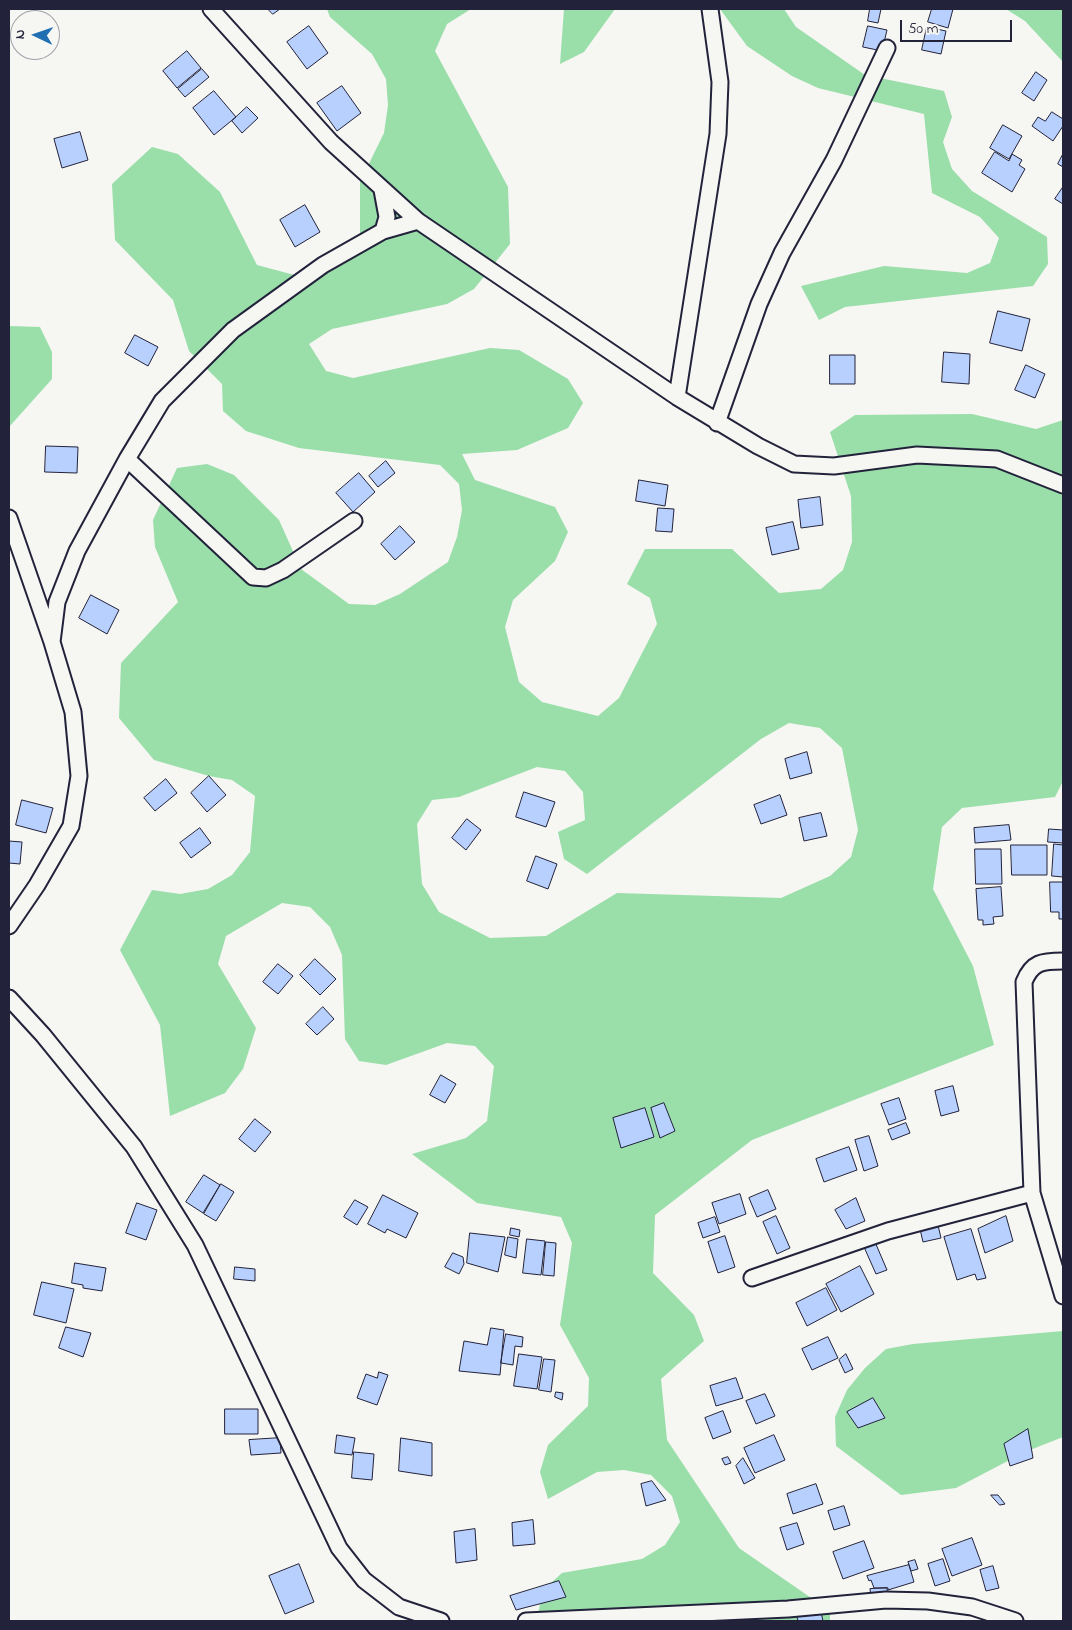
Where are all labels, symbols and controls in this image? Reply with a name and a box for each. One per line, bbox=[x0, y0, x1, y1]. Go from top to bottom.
north arrow bbox=[10, 10, 60, 60]
scale bar bbox=[902, 10, 1014, 42]
text: 50 m bbox=[908, 18, 938, 40]
text: N bbox=[10, 29, 31, 40]

